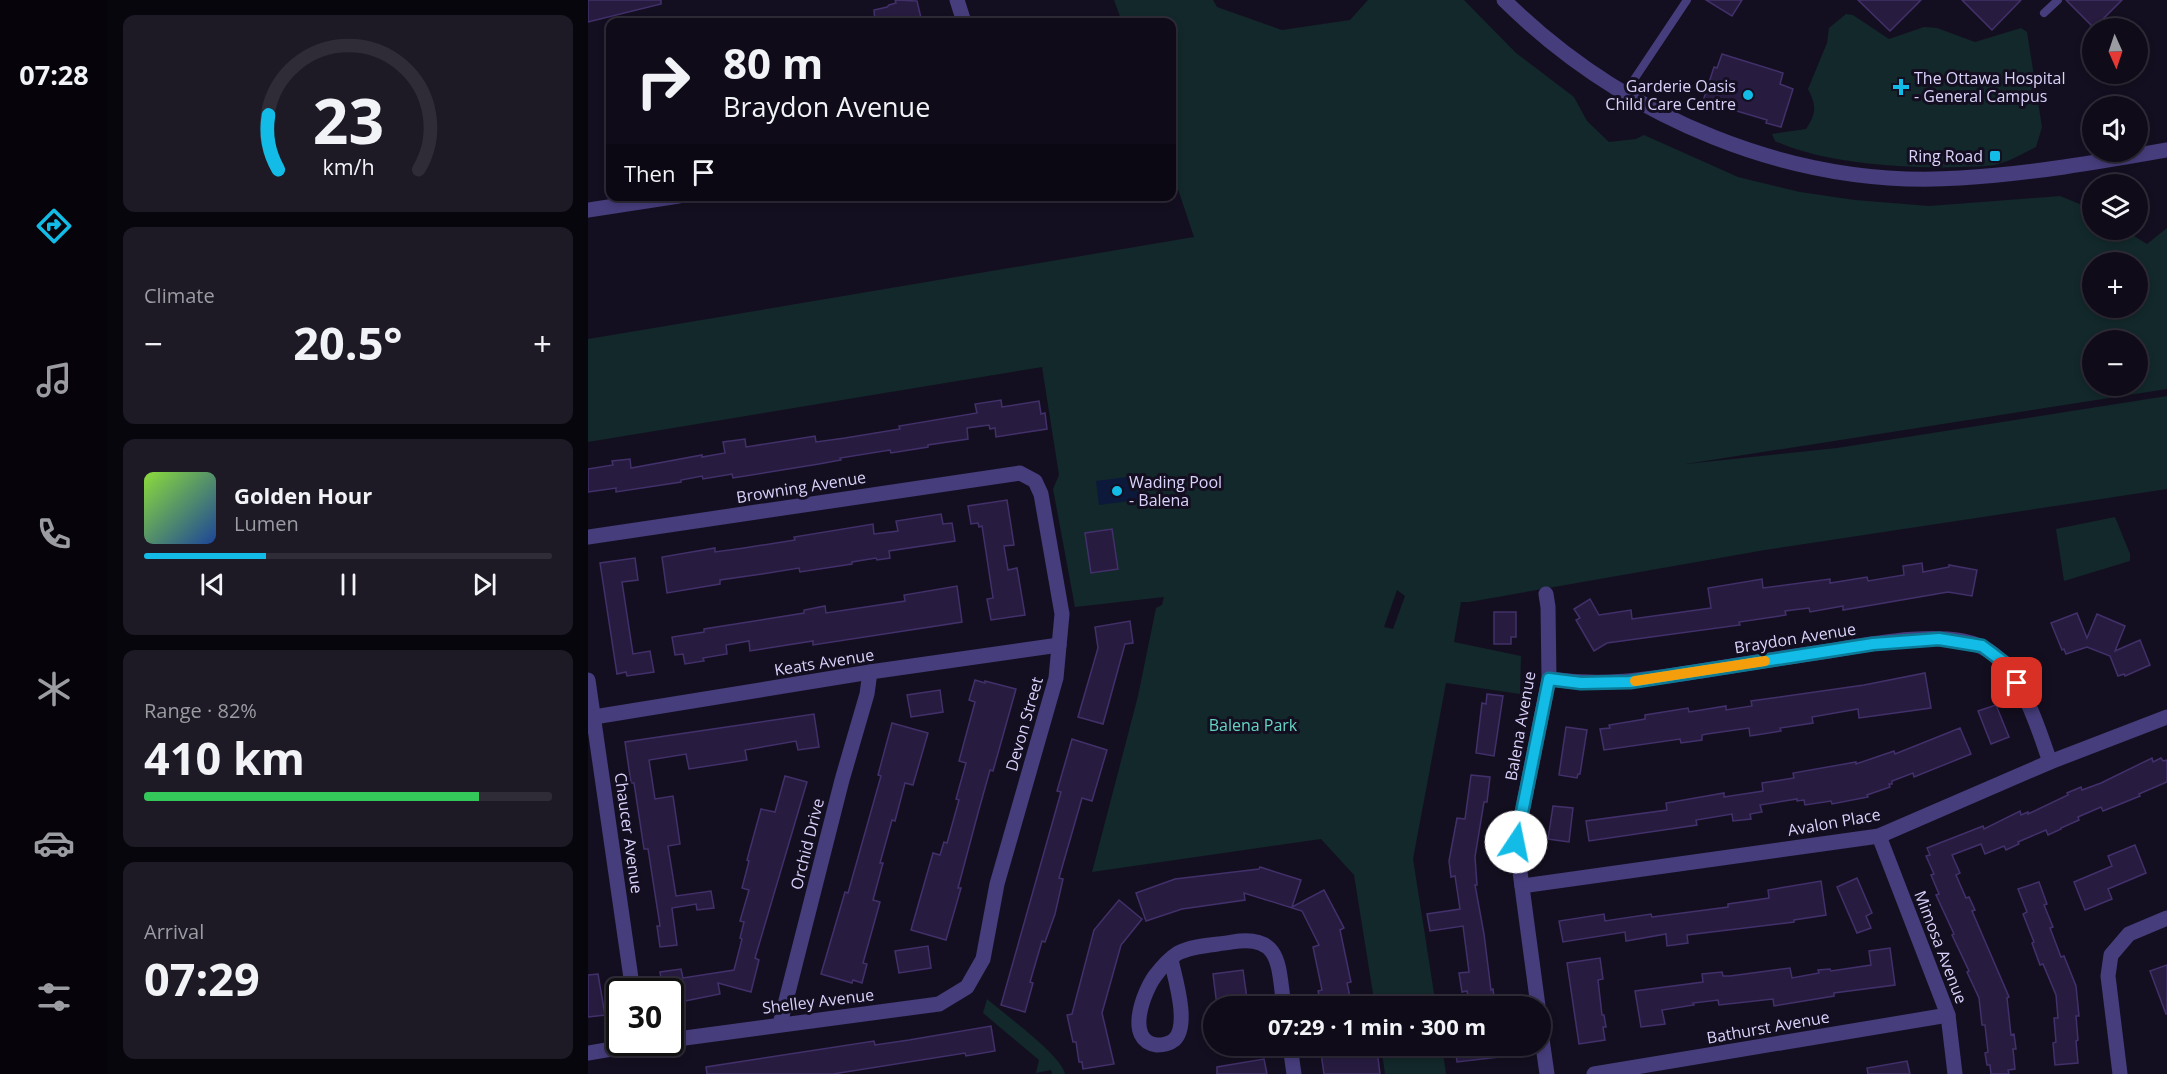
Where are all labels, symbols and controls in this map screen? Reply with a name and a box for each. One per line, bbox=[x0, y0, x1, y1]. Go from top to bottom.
north arrow bbox=[2082, 18, 2148, 84]
map controls bbox=[2082, 18, 2148, 396]
text: 80 m bbox=[723, 34, 823, 91]
icon: right bbox=[624, 42, 702, 120]
text: 07:28 bbox=[19, 56, 89, 93]
place label: The Ottawa Hospital - General Campus bbox=[1914, 67, 2065, 107]
place label: Garderie Oasis Child Care Centre bbox=[1605, 75, 1736, 115]
text: 23 bbox=[312, 78, 384, 163]
marker: The Ottawa Hospital - General Campus bbox=[1892, 78, 1910, 96]
text: Braydon Avenue bbox=[723, 88, 930, 125]
marker: Garderie Oasis Child Care Centre bbox=[1741, 88, 1755, 102]
button: sound bbox=[2082, 96, 2148, 162]
place label: Ring Road bbox=[1908, 145, 1983, 167]
marker: Ring Road bbox=[1988, 149, 2002, 163]
text: km/h bbox=[322, 153, 374, 182]
icon: arrive bbox=[687, 156, 720, 189]
text: Then bbox=[624, 158, 675, 188]
button: layers bbox=[2082, 174, 2148, 240]
icon: directions bbox=[33, 205, 75, 247]
button: + bbox=[2082, 252, 2148, 318]
text: Climate bbox=[144, 282, 215, 309]
text: 20.5° bbox=[293, 312, 403, 373]
text: − bbox=[144, 321, 163, 366]
text: + bbox=[533, 321, 552, 366]
button: − bbox=[2082, 330, 2148, 396]
icon: music bbox=[33, 359, 75, 401]
street label: Browning Avenue bbox=[735, 466, 867, 508]
place label: Wading Pool - Balena bbox=[1129, 471, 1222, 511]
text: Golden Hour bbox=[234, 480, 372, 510]
marker: Wading Pool - Balena bbox=[1110, 484, 1124, 498]
text: Lumen bbox=[234, 510, 299, 537]
icon: phone bbox=[33, 513, 75, 555]
icon: previous bbox=[196, 568, 229, 601]
icon: pause bbox=[332, 568, 365, 601]
icon: next bbox=[468, 568, 501, 601]
street label: Braydon Avenue bbox=[1733, 618, 1857, 658]
street label: Keats Avenue bbox=[772, 643, 876, 681]
pin bbox=[1991, 657, 2042, 708]
icon: arrive bbox=[2000, 666, 2033, 699]
icon: climate bbox=[33, 668, 75, 710]
street label: Balena Avenue bbox=[1500, 670, 1540, 782]
street label: Devon Street bbox=[1000, 674, 1048, 774]
text: Range · 82% bbox=[144, 697, 257, 724]
park label: Balena Park bbox=[1209, 714, 1298, 736]
text: 410 km bbox=[144, 727, 305, 788]
street label: Chaucer Avenue bbox=[610, 771, 648, 895]
street label: Orchid Drive bbox=[785, 796, 829, 892]
street label: Avalon Place bbox=[1786, 803, 1882, 841]
position arrow bbox=[1484, 810, 1548, 874]
icon: car bbox=[33, 822, 75, 864]
street label: Mimosa Avenue bbox=[1909, 887, 1973, 1007]
text: Arrival bbox=[144, 918, 204, 945]
text: 07:29 bbox=[144, 948, 260, 1009]
icon: filters bbox=[33, 976, 75, 1018]
speed limit sign: 30 bbox=[606, 978, 684, 1056]
street label: Shelley Avenue bbox=[761, 983, 875, 1019]
street label: Bathurst Avenue bbox=[1705, 1005, 1831, 1049]
text: 07:29 · 1 min · 300 m bbox=[1268, 1011, 1486, 1041]

